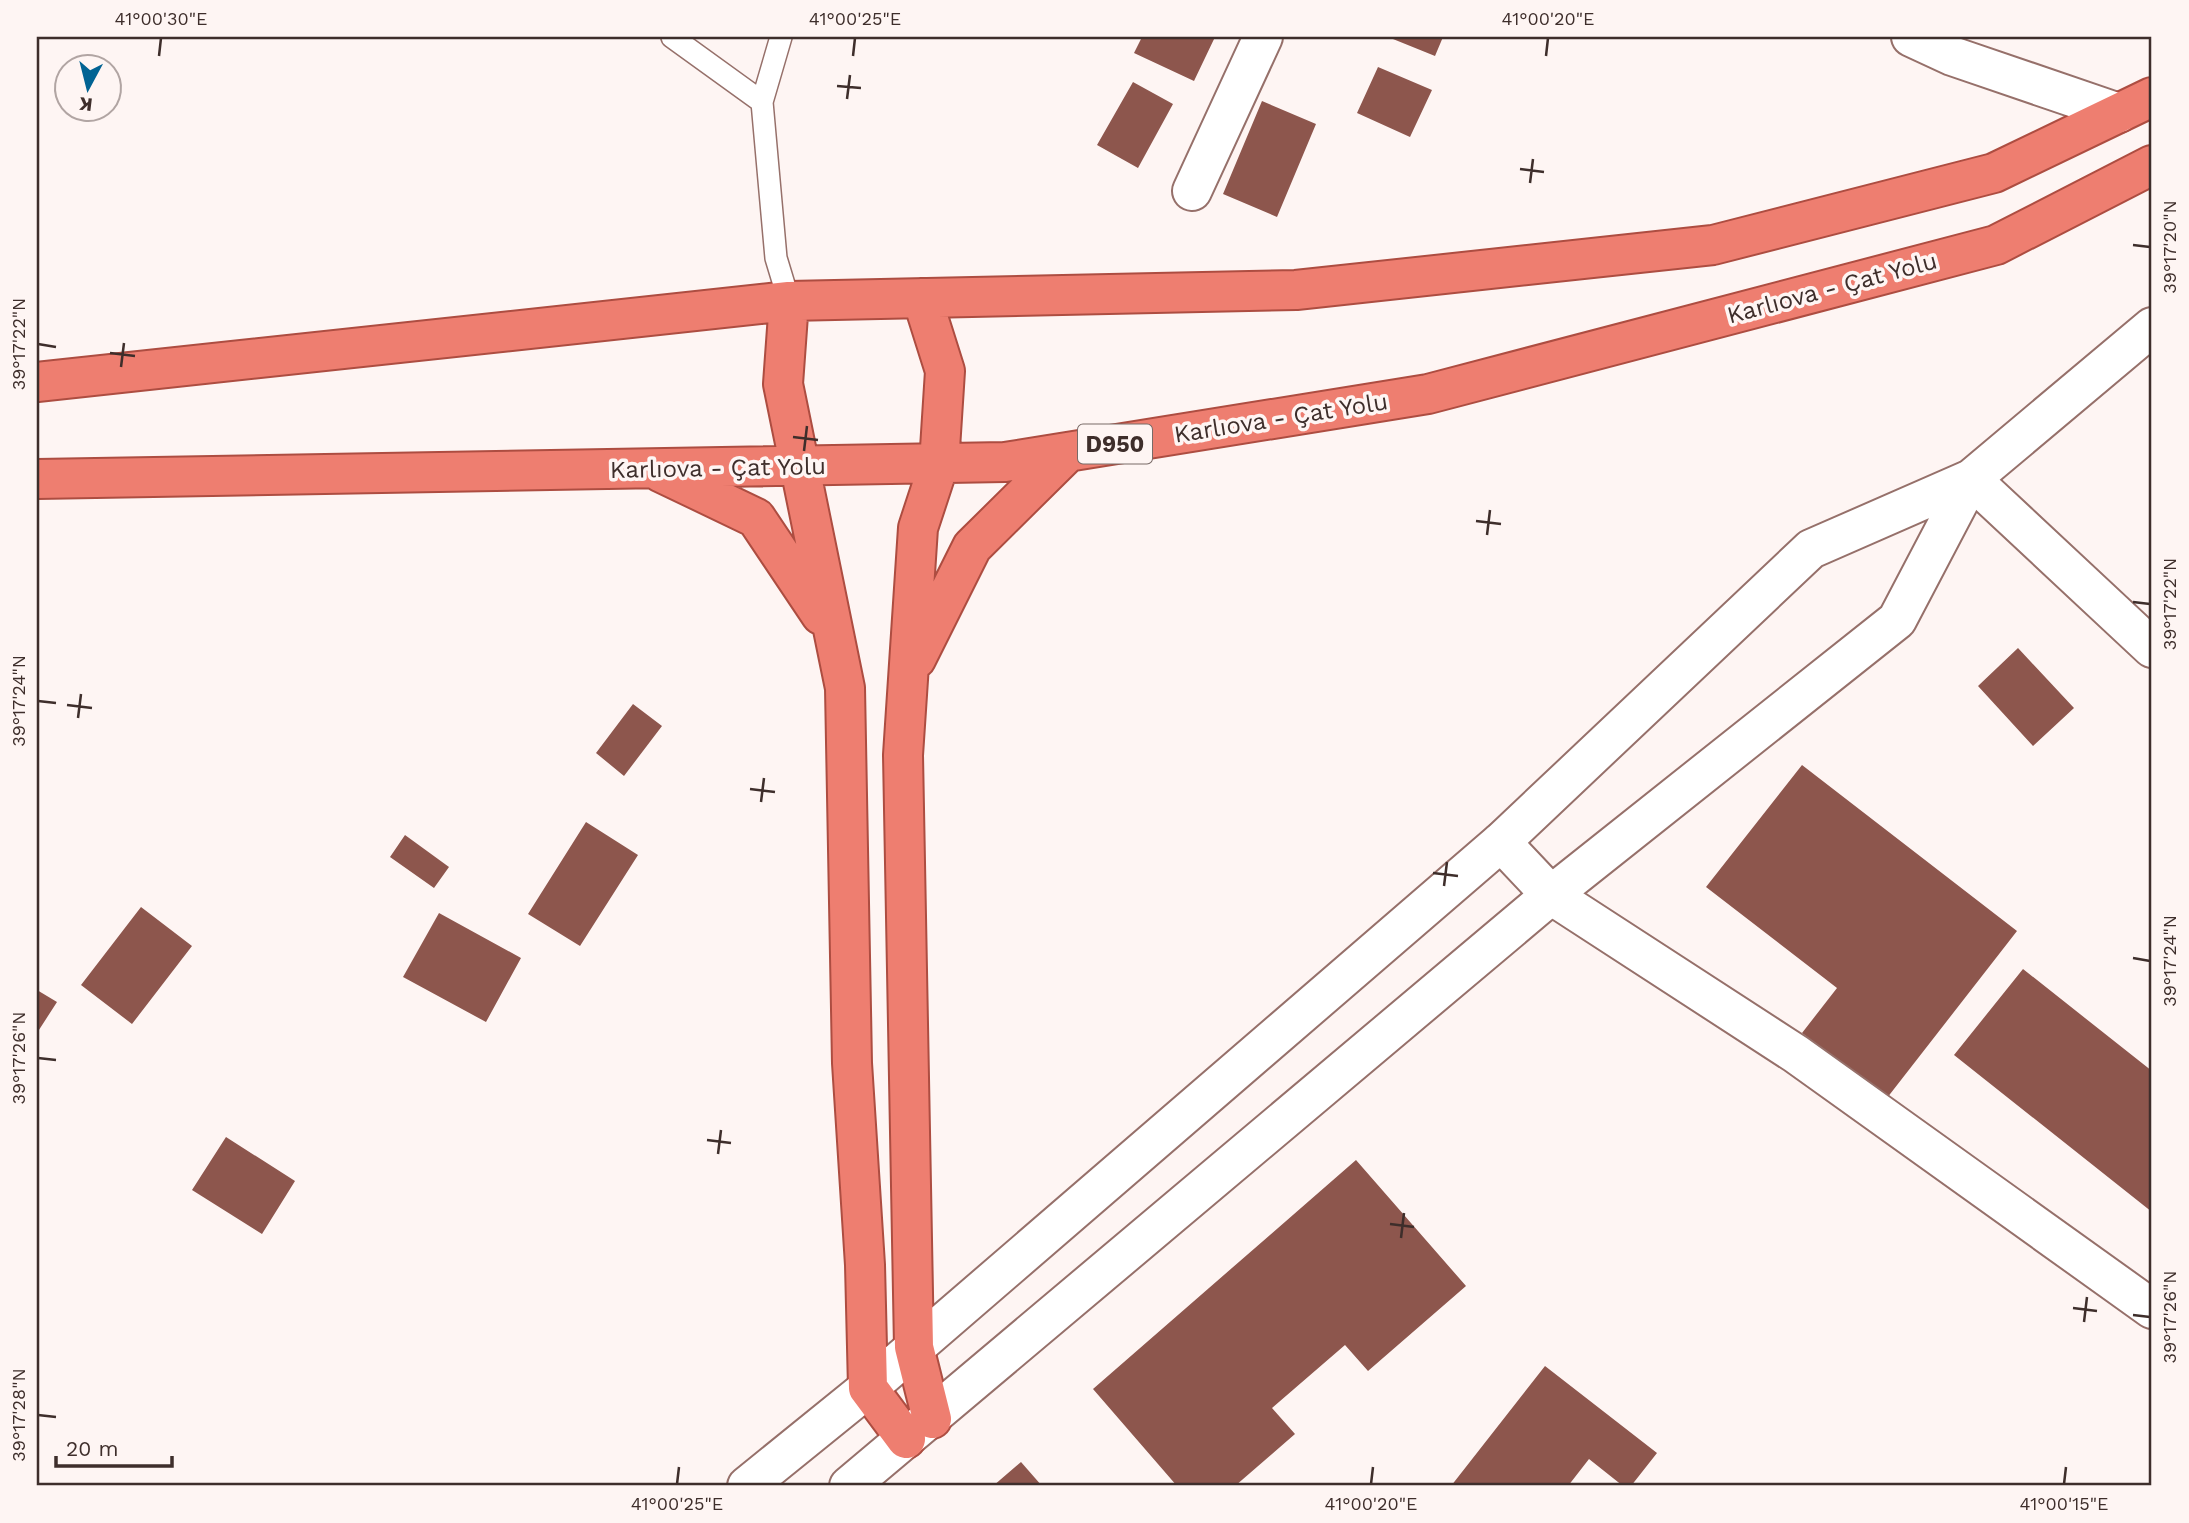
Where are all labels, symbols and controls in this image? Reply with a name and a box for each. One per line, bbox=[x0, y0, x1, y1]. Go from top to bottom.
text: 41°00'30"E bbox=[114, 8, 208, 29]
text: 41°00'25"E bbox=[809, 8, 901, 29]
text: 41°00'20"E bbox=[1501, 8, 1595, 29]
north arrow bbox=[52, 52, 122, 122]
text: K bbox=[78, 92, 94, 117]
text: 39°17'20"N bbox=[2159, 200, 2180, 294]
street label: Karlıova - Çat Yolu bbox=[1724, 247, 1940, 329]
text: 39°17'22"N bbox=[8, 298, 29, 390]
street label: Karlıova - Çat Yolu bbox=[1172, 387, 1390, 449]
road number: D950 bbox=[1078, 424, 1152, 464]
street label: Karlıova - Çat Yolu bbox=[610, 452, 826, 484]
text: 39°17'22"N bbox=[2159, 558, 2180, 650]
text: 39°17'24"N bbox=[8, 655, 29, 747]
text: 39°17'24"N bbox=[2159, 915, 2180, 1007]
text: 39°17'26"N bbox=[8, 1011, 29, 1105]
text: 39°17'26"N bbox=[2159, 1270, 2180, 1364]
text: 39°17'28"N bbox=[8, 1368, 29, 1462]
scale bar bbox=[56, 1425, 172, 1469]
text: 20 m bbox=[66, 1436, 118, 1461]
text: 41°00'25"E bbox=[631, 1493, 723, 1514]
text: 41°00'20"E bbox=[1324, 1493, 1418, 1514]
text: 41°00'15"E bbox=[2020, 1493, 2108, 1514]

